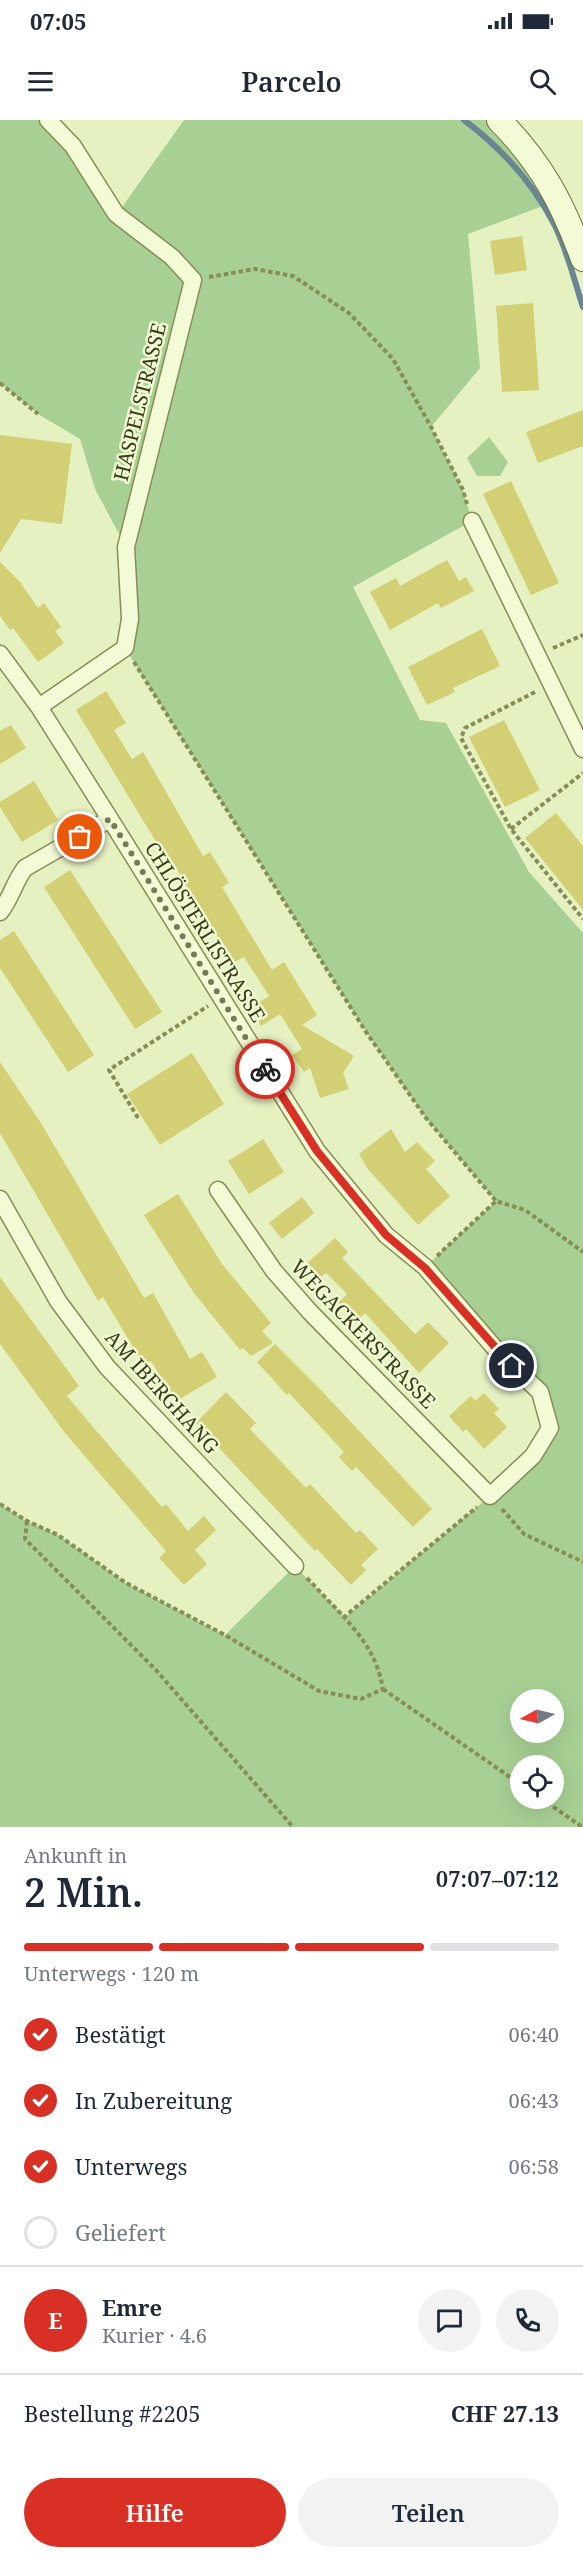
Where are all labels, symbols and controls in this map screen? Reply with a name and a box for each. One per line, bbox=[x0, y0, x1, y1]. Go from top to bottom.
text: 07:05 bbox=[30, 6, 86, 36]
text: Parcelo bbox=[241, 63, 342, 100]
icon: menu bbox=[24, 65, 57, 98]
icon: search bbox=[526, 65, 559, 98]
street label: HASPELSTRASSE bbox=[107, 320, 172, 484]
pin bbox=[54, 811, 105, 862]
icon: bag bbox=[63, 820, 96, 853]
street label: CHLÖSTERLISTRASSE bbox=[139, 836, 272, 1027]
courier bbox=[235, 1039, 295, 1099]
icon: bike bbox=[249, 1053, 282, 1086]
street label: WEGACKERSTRASSE bbox=[285, 1253, 442, 1414]
street label: AM IBERGHANG bbox=[100, 1324, 225, 1459]
pin bbox=[486, 1340, 537, 1391]
icon: home bbox=[495, 1349, 528, 1382]
north arrow bbox=[510, 1689, 564, 1743]
map controls bbox=[510, 1689, 564, 1809]
button: locate bbox=[510, 1755, 564, 1809]
text: Ankunft in bbox=[24, 1842, 127, 1869]
text: 07:07–07:12 bbox=[436, 1863, 559, 1893]
text: 2 Min. bbox=[24, 1865, 143, 1918]
text: Unterwegs · 120 m bbox=[24, 1960, 199, 1987]
icon: check bbox=[24, 2018, 57, 2051]
text: Bestätigt bbox=[75, 2019, 166, 2049]
text: 06:40 bbox=[509, 2021, 559, 2048]
icon: check bbox=[24, 2084, 57, 2117]
text: In Zubereitung bbox=[75, 2085, 232, 2115]
text: 06:43 bbox=[509, 2087, 559, 2114]
icon: check bbox=[24, 2150, 57, 2183]
text: Unterwegs bbox=[75, 2151, 187, 2181]
text: 06:58 bbox=[509, 2153, 559, 2180]
text: Geliefert bbox=[75, 2217, 166, 2247]
button: chat bbox=[418, 2289, 481, 2352]
button: phone bbox=[496, 2289, 559, 2352]
text: Emre bbox=[102, 2292, 162, 2322]
text: E bbox=[48, 2305, 63, 2335]
text: Kurier · 4.6 bbox=[102, 2322, 207, 2349]
text: Bestellung #2205 bbox=[24, 2398, 200, 2428]
text: CHF 27.13 bbox=[451, 2398, 559, 2428]
button: Hilfe bbox=[24, 2478, 286, 2547]
button: Teilen bbox=[298, 2478, 559, 2547]

